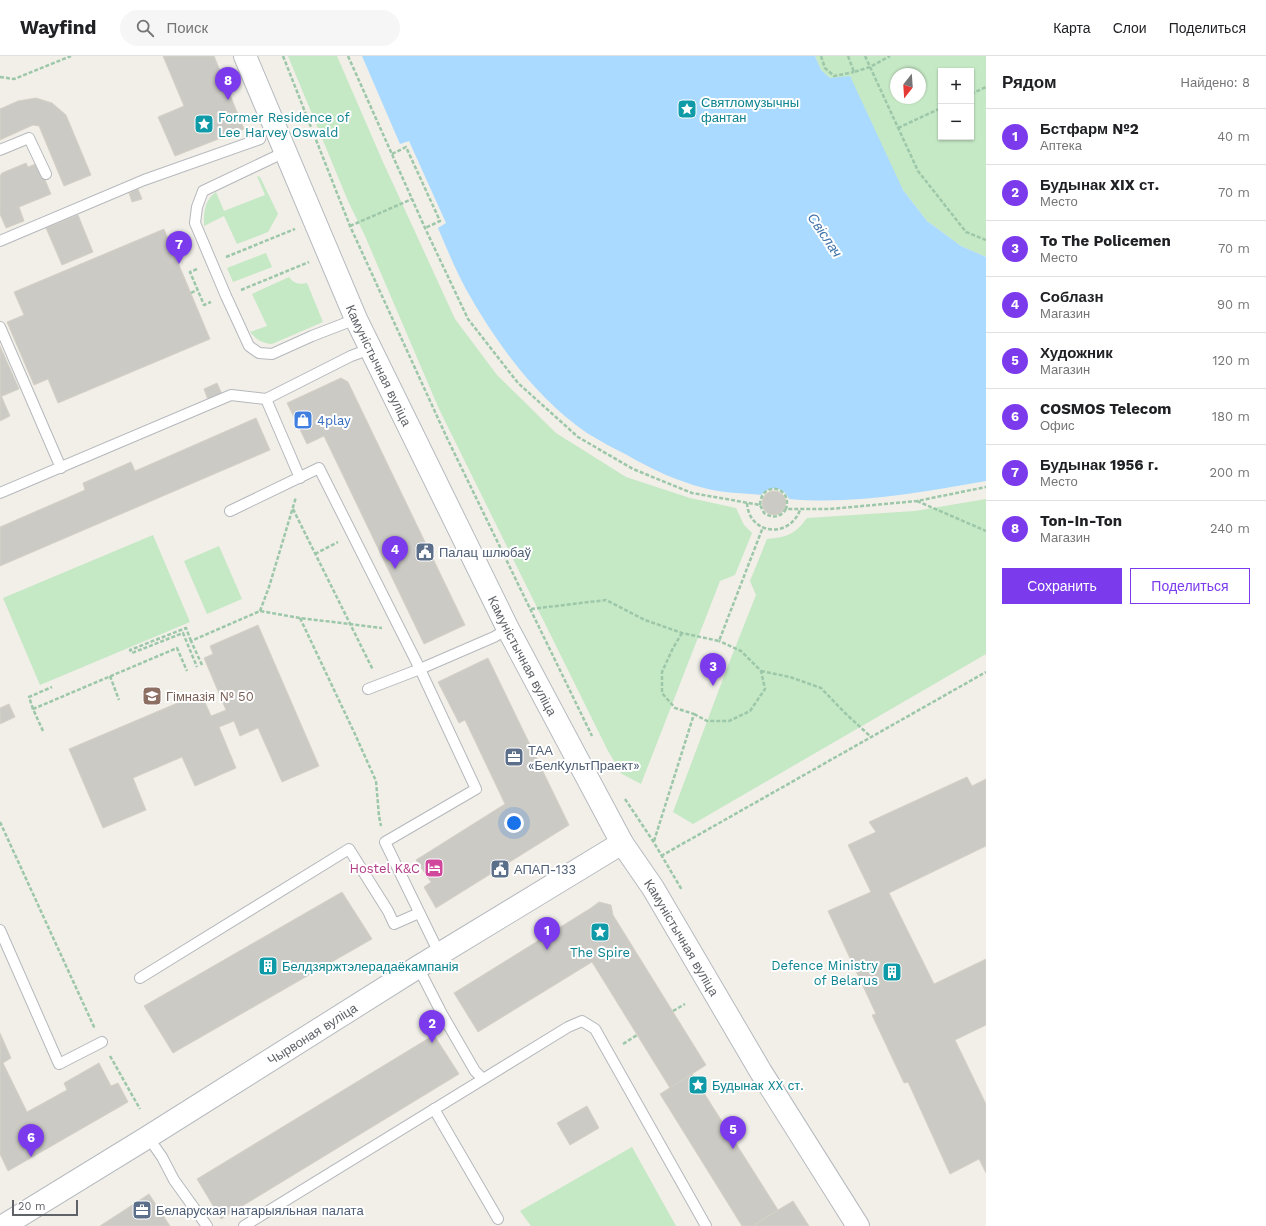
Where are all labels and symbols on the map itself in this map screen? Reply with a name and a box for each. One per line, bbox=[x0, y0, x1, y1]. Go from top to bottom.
pin: 8 bbox=[215, 67, 241, 100]
north arrow bbox=[890, 68, 926, 104]
place label: Святломузычны фантан bbox=[701, 95, 799, 125]
place icon: Святломузычны фантан bbox=[676, 98, 698, 120]
place label: Former Residence of Lee Harvey Oswald bbox=[218, 110, 350, 140]
place icon: Former Residence of Lee Harvey Oswald bbox=[193, 113, 215, 135]
water label: Свіслач bbox=[805, 210, 845, 260]
pin: 7 bbox=[166, 231, 192, 264]
street label: Камуністычная вуліца bbox=[343, 302, 415, 429]
shop icon: 4play bbox=[292, 409, 314, 431]
place label: 4play bbox=[317, 413, 351, 428]
pin: 4 bbox=[382, 536, 408, 569]
public building icon: Палац шлюбаў bbox=[414, 541, 436, 563]
place label: Палац шлюбаў bbox=[439, 545, 531, 560]
street label: Камуністычная вуліца bbox=[485, 593, 560, 719]
pin: 3 bbox=[700, 653, 726, 686]
school or university icon: Гімназія № 50 bbox=[141, 685, 163, 707]
place label: Гімназія № 50 bbox=[166, 689, 254, 704]
place label: ТАА «БелКультПраект» bbox=[528, 743, 640, 773]
office icon: ТАА «БелКультПраект» bbox=[503, 746, 525, 768]
your location bbox=[504, 813, 524, 833]
hotel icon: Hostel K&C bbox=[423, 857, 445, 879]
public building icon: АПАП-133 bbox=[489, 858, 511, 880]
place label: Hostel K&C bbox=[349, 861, 420, 876]
place label: АПАП-133 bbox=[514, 862, 576, 877]
street label: Камуністычная вуліца bbox=[642, 876, 722, 999]
pin: 1 bbox=[534, 917, 560, 950]
place icon: The Spire bbox=[589, 921, 611, 943]
place label: The Spire bbox=[570, 945, 630, 960]
building icon: Белдзяржтэлерадаёкампанія bbox=[257, 955, 279, 977]
place label: Defence Ministry of Belarus bbox=[771, 958, 878, 988]
place label: Белдзяржтэлерадаёкампанія bbox=[282, 959, 459, 974]
building icon: Defence Ministry of Belarus bbox=[881, 961, 903, 983]
street label: Чырвоная вуліца bbox=[264, 999, 360, 1068]
pin: 2 bbox=[419, 1010, 445, 1043]
place icon: Будынак XX ст. bbox=[687, 1074, 709, 1096]
place label: Будынак XX ст. bbox=[712, 1078, 804, 1093]
pin: 5 bbox=[720, 1116, 746, 1149]
pin: 6 bbox=[18, 1124, 44, 1157]
scale bar bbox=[12, 1198, 78, 1217]
office icon: Беларуская натарыяльная палата bbox=[131, 1199, 153, 1221]
place label: Беларуская натарыяльная палата bbox=[156, 1203, 364, 1218]

